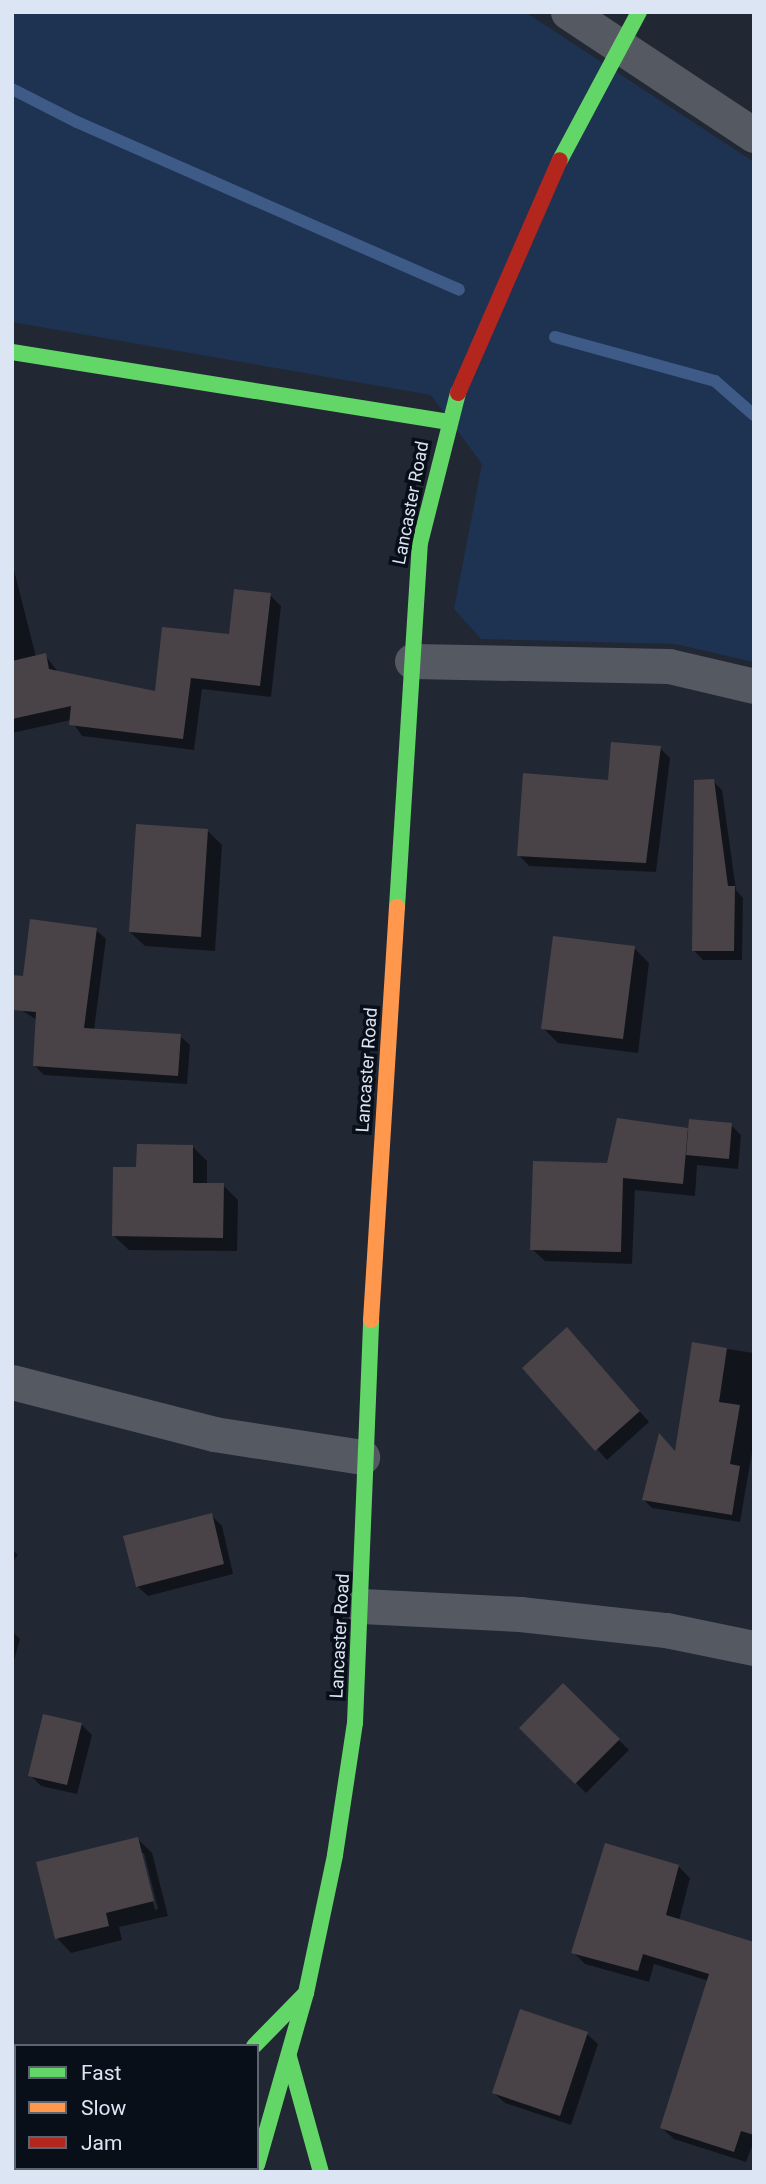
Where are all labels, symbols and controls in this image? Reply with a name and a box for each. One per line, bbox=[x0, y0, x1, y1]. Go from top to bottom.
street label: Lancaster Road bbox=[388, 439, 434, 567]
street label: Lancaster Road bbox=[352, 1007, 382, 1133]
street label: Lancaster Road bbox=[326, 1573, 354, 1699]
legend bbox=[14, 2044, 259, 2170]
text: Fast bbox=[81, 2061, 121, 2085]
text: Slow bbox=[81, 2096, 126, 2120]
text: Jam bbox=[81, 2131, 122, 2155]

